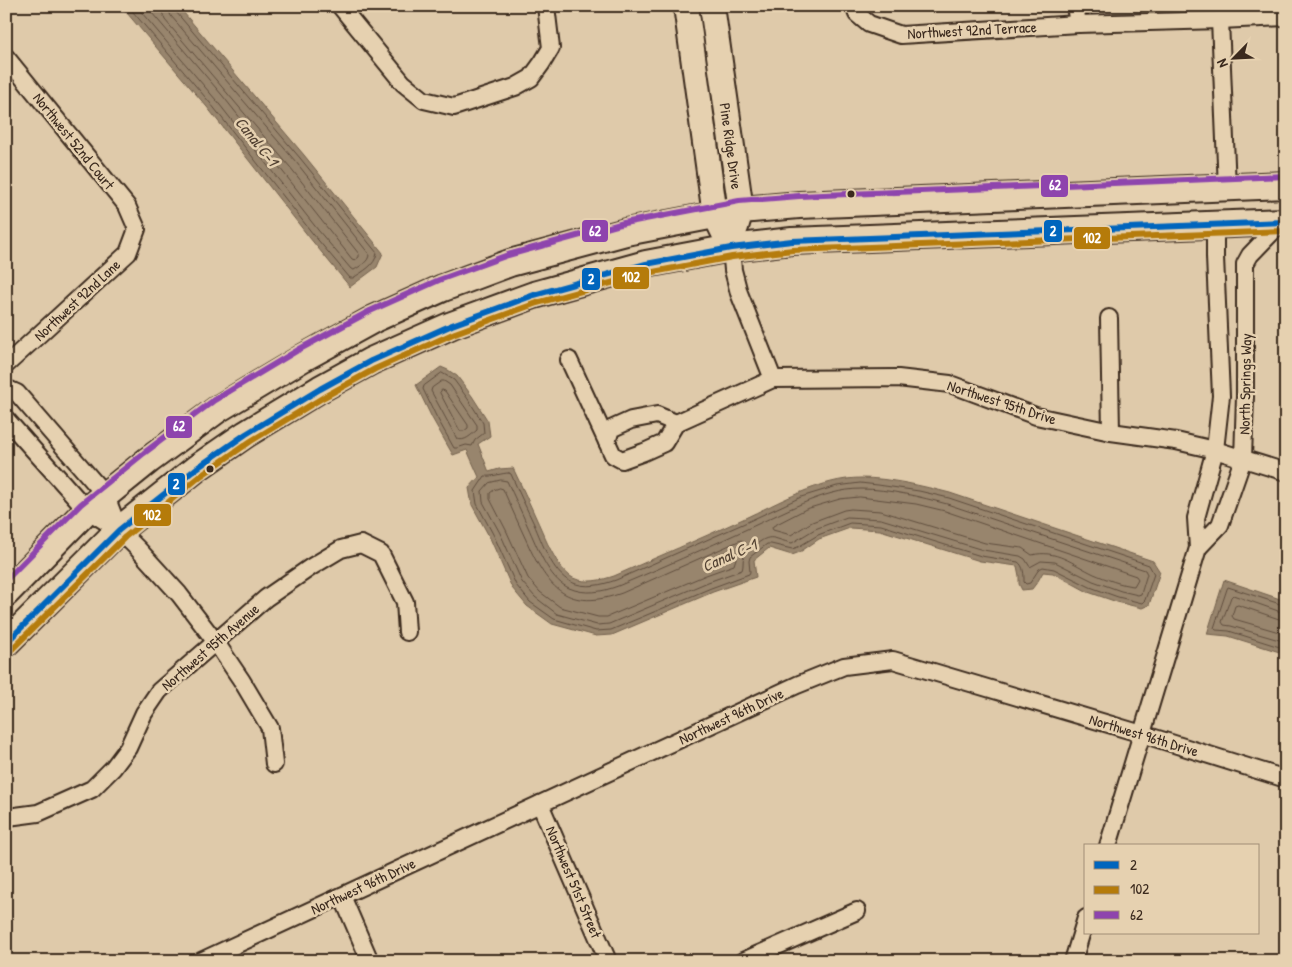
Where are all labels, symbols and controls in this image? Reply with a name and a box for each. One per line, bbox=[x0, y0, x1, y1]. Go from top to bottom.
street label: Northwest 92nd Terrace bbox=[907, 16, 1037, 44]
north arrow bbox=[1210, 32, 1260, 82]
text: N bbox=[1211, 56, 1232, 71]
street label: Northwest 52nd Court bbox=[28, 88, 120, 195]
street label: Pine Ridge Drive bbox=[715, 101, 747, 191]
water label: Canal C-1 bbox=[230, 112, 285, 172]
line badge: 62 bbox=[1040, 174, 1069, 198]
text: 62 bbox=[1049, 175, 1062, 194]
unlabelled marker bbox=[846, 189, 856, 199]
line badge: 62 bbox=[581, 219, 609, 243]
line badge: 2 bbox=[1043, 219, 1063, 243]
text: 62 bbox=[589, 221, 602, 240]
text: 2 bbox=[1050, 221, 1057, 240]
line badge: 102 bbox=[1073, 226, 1111, 250]
text: 102 bbox=[1083, 228, 1101, 247]
street label: Northwest 92nd Lane bbox=[29, 254, 125, 346]
line badge: 102 bbox=[612, 266, 650, 290]
line badge: 2 bbox=[581, 267, 601, 291]
text: 102 bbox=[622, 267, 640, 286]
text: 2 bbox=[588, 269, 595, 288]
street label: North Springs Way bbox=[1234, 333, 1256, 435]
street label: Northwest 95th Drive bbox=[945, 374, 1059, 430]
line badge: 62 bbox=[165, 415, 193, 439]
text: 62 bbox=[173, 416, 186, 435]
unlabelled marker bbox=[205, 464, 215, 474]
line badge: 2 bbox=[167, 472, 186, 496]
text: 2 bbox=[173, 474, 180, 493]
line badge: 102 bbox=[133, 503, 172, 527]
text: 102 bbox=[143, 505, 161, 524]
water label: Canal C-1 bbox=[698, 532, 762, 577]
street label: Northwest 95th Avenue bbox=[157, 599, 263, 695]
street label: Northwest 96th Drive bbox=[675, 683, 787, 749]
street label: Northwest 96th Drive bbox=[1087, 708, 1201, 762]
street label: Northwest 51st Street bbox=[541, 823, 607, 942]
legend bbox=[1084, 844, 1260, 934]
street label: Northwest 96th Drive bbox=[307, 853, 419, 919]
text: 2 bbox=[1130, 854, 1137, 875]
text: 102 bbox=[1130, 878, 1149, 899]
text: 62 bbox=[1130, 904, 1143, 925]

